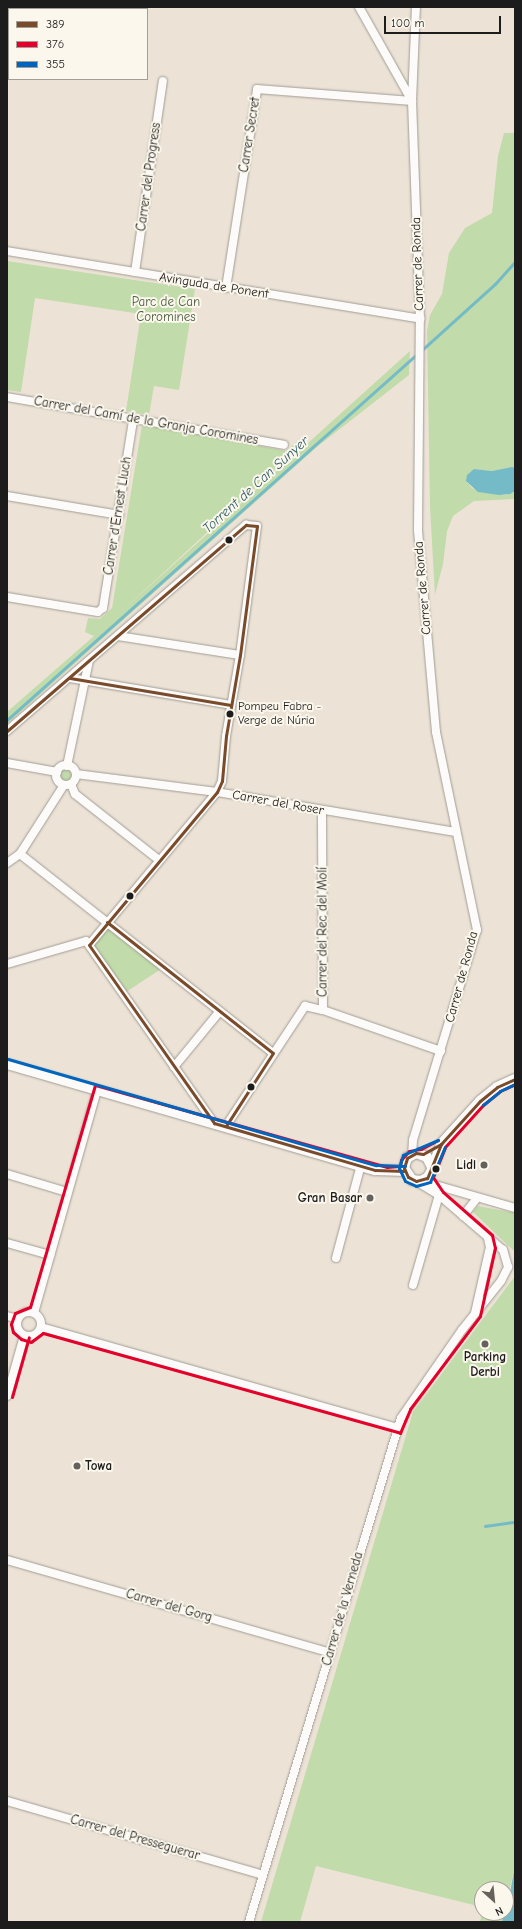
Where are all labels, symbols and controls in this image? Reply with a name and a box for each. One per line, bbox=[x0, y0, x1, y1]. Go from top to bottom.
legend bbox=[8, 8, 148, 80]
scale bar bbox=[386, 8, 503, 34]
text: 100 m bbox=[391, 16, 424, 30]
text: 389 bbox=[46, 17, 65, 31]
text: 376 bbox=[46, 37, 64, 51]
text: 355 bbox=[46, 57, 65, 71]
street label: Carrer Secret bbox=[236, 96, 264, 174]
street label: Carrer del Progress bbox=[134, 122, 164, 232]
street label: Carrer de Ronda bbox=[409, 217, 427, 311]
street label: Avinguda de Ponent bbox=[158, 270, 270, 302]
park label: Parc de Can Coromines bbox=[132, 295, 200, 326]
street label: Carrer del Camí de la Granja Coromines bbox=[33, 394, 259, 448]
water label: Torrent de Can Sunyer bbox=[199, 433, 313, 537]
street label: Carrer d'Ernest Lluch bbox=[101, 456, 135, 576]
unlabelled marker bbox=[224, 535, 234, 545]
street label: Carrer de Ronda bbox=[411, 541, 435, 635]
place label: Pompeu Fabra - Verge de Núria bbox=[238, 700, 321, 728]
marker: Pompeu Fabra - Verge de Núria bbox=[225, 709, 235, 719]
street label: Carrer del Roser bbox=[231, 787, 325, 819]
street label: Carrer del Rec del Molí bbox=[315, 867, 331, 997]
unlabelled marker bbox=[125, 891, 135, 901]
street label: Carrer de Ronda bbox=[442, 930, 482, 1024]
unlabelled marker bbox=[246, 1082, 256, 1092]
place label: Lidl bbox=[456, 1157, 476, 1173]
marker: Lidl bbox=[479, 1160, 489, 1170]
unlabelled marker bbox=[431, 1164, 441, 1174]
place label: Gran Basar bbox=[298, 1190, 362, 1206]
marker: Gran Basar bbox=[365, 1193, 375, 1203]
marker: Parking Derbi bbox=[480, 1339, 490, 1349]
place label: Parking Derbi bbox=[464, 1350, 506, 1381]
place label: Towa bbox=[85, 1458, 112, 1474]
marker: Towa bbox=[72, 1461, 82, 1471]
street label: Carrer de la Verneda bbox=[319, 1550, 367, 1668]
street label: Carrer del Gorg bbox=[124, 1586, 214, 1626]
street label: Carrer del Presseguerar bbox=[68, 1812, 202, 1864]
north arrow bbox=[474, 1881, 514, 1921]
text: N bbox=[493, 1904, 505, 1919]

